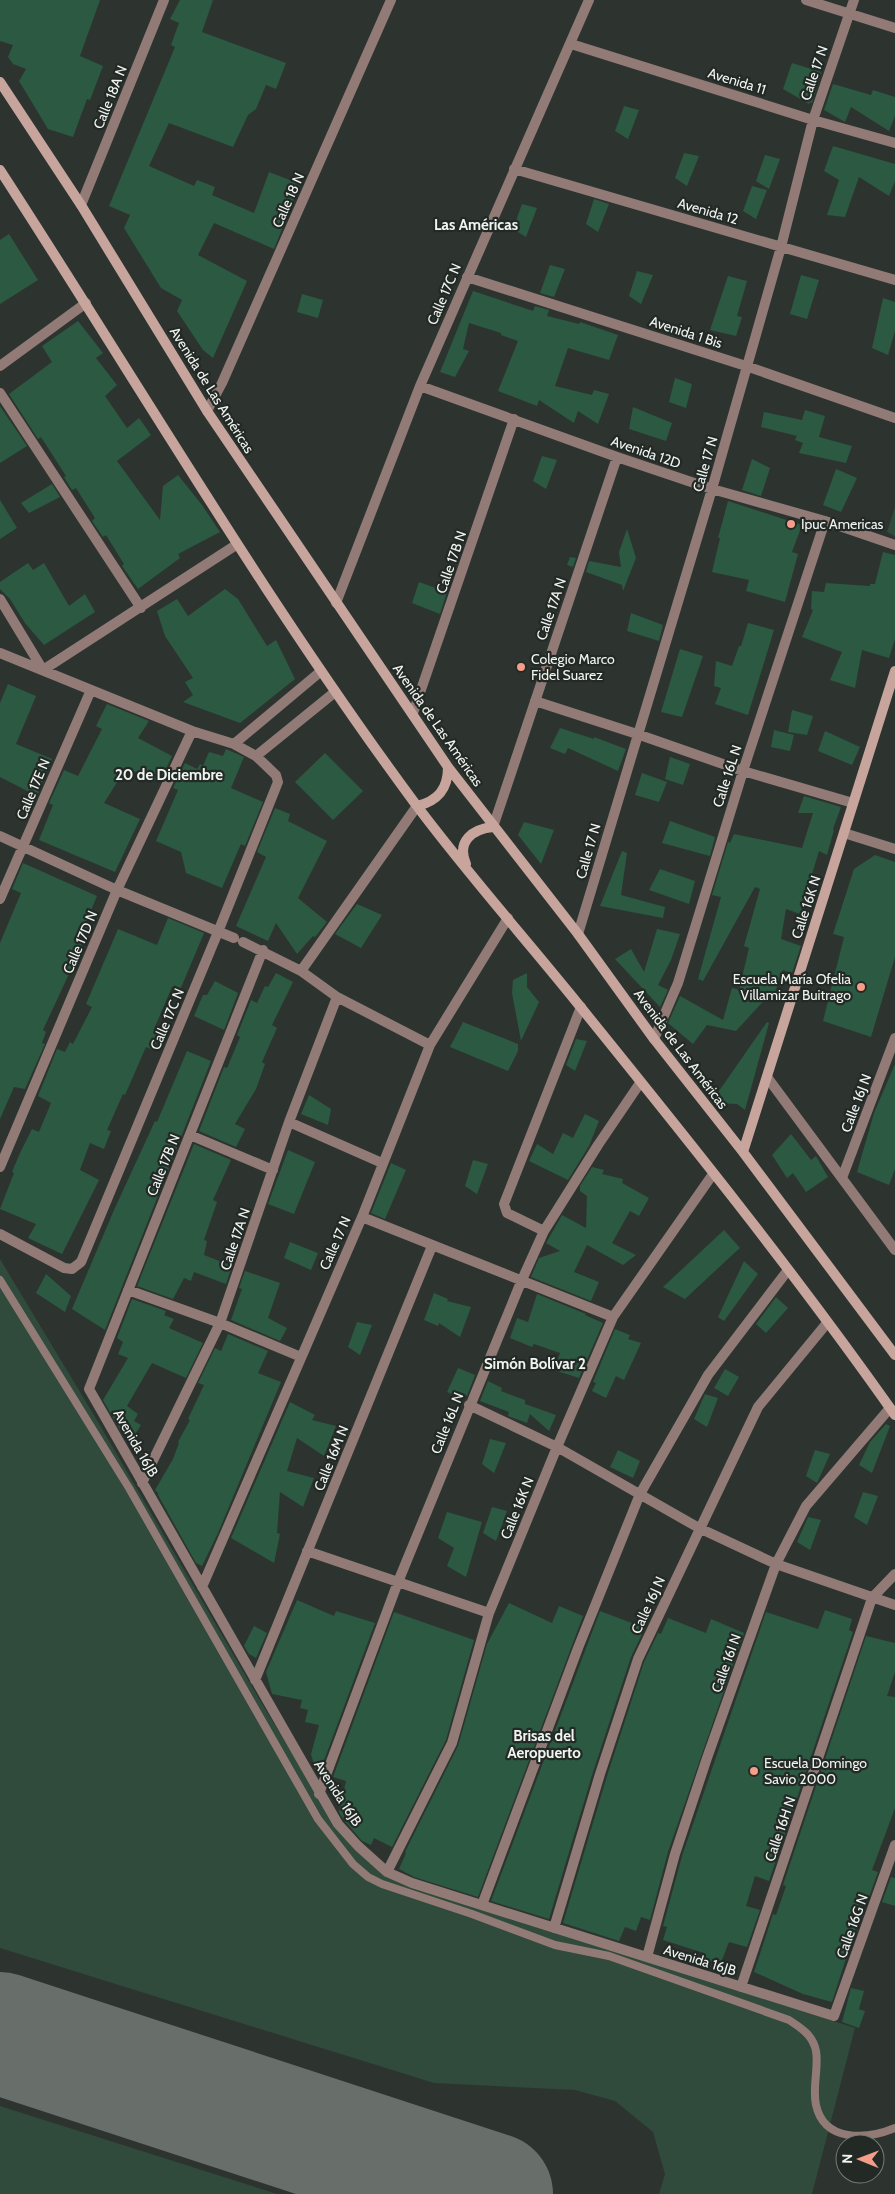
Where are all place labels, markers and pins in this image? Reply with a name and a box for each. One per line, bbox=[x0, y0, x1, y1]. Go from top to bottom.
place label: Ipuc Americas bbox=[801, 515, 884, 533]
marker: Ipuc Americas bbox=[785, 518, 797, 530]
place label: Colegio Marco Fidel Suarez bbox=[531, 650, 615, 684]
marker: Colegio Marco Fidel Suarez bbox=[515, 661, 527, 673]
place label: Escuela María Ofelia Villamizar Buitrago bbox=[733, 970, 851, 1004]
marker: Escuela María Ofelia Villamizar Buitrago bbox=[855, 981, 867, 993]
place label: Escuela Domingo Savio 2000 bbox=[764, 1754, 867, 1788]
marker: Escuela Domingo Savio 2000 bbox=[748, 1765, 760, 1777]

